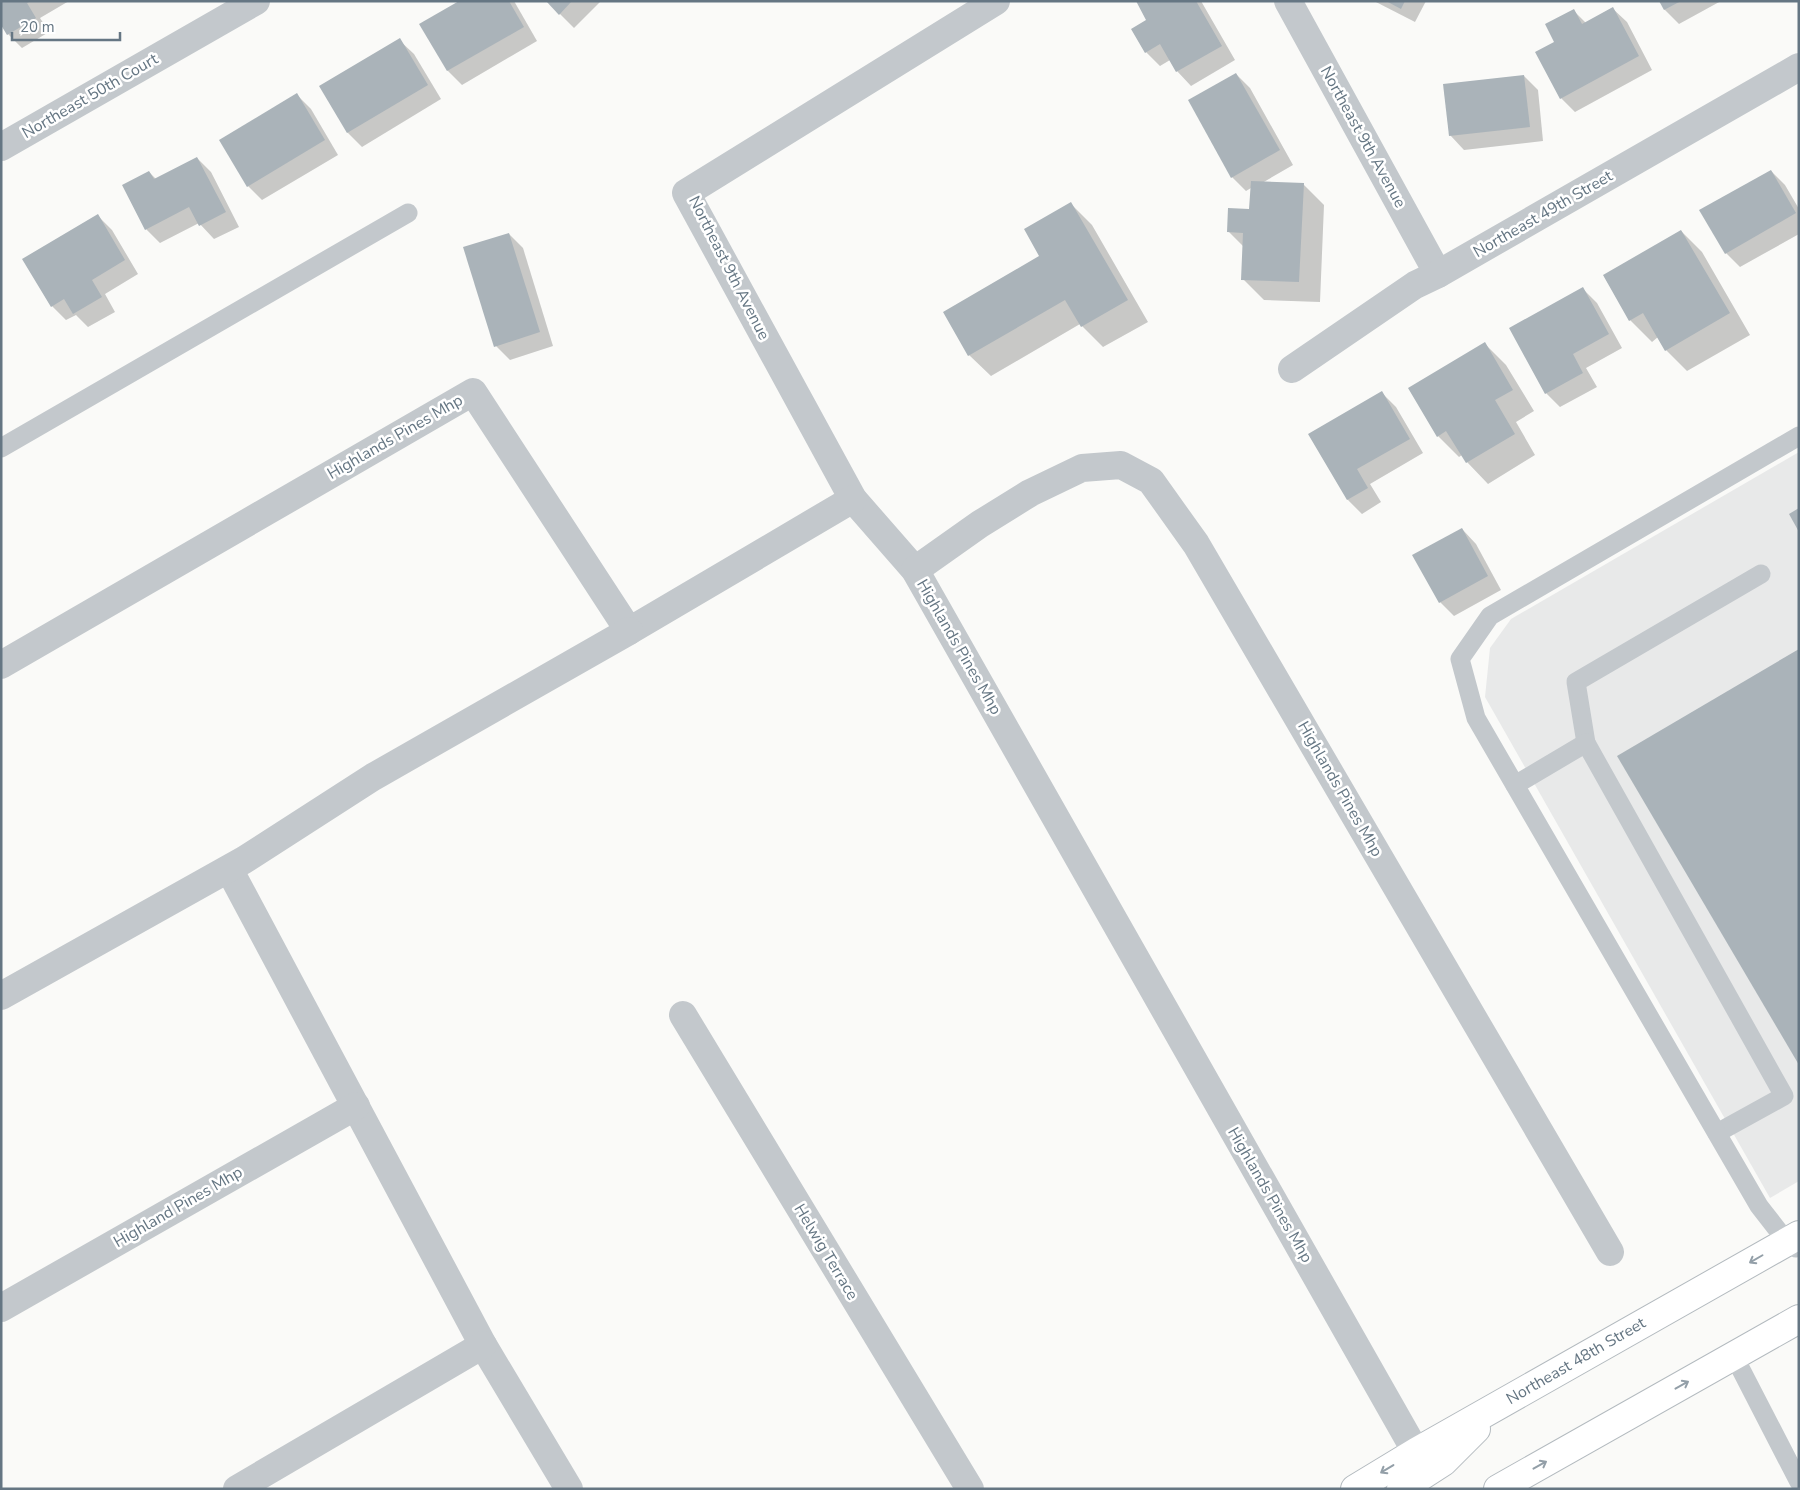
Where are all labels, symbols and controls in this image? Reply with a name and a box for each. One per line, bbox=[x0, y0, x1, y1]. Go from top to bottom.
scale bar bbox=[12, 10, 120, 42]
text: 20 m bbox=[20, 17, 55, 37]
street label: Northeast 50th Court bbox=[18, 48, 162, 144]
street label: Northeast 9th Avenue bbox=[1315, 62, 1411, 212]
street label: Northeast 49th Street bbox=[1469, 165, 1617, 263]
street label: Northeast 9th Avenue bbox=[683, 192, 775, 344]
street label: Highlands Pines Mhp bbox=[323, 389, 467, 485]
street label: Highlands Pines Mhp bbox=[911, 575, 1007, 719]
street label: Highlands Pines Mhp bbox=[1292, 717, 1388, 861]
street label: Highlands Pines Mhp bbox=[1222, 1123, 1318, 1267]
street label: Highland Pines Mhp bbox=[110, 1161, 246, 1253]
street label: Helwig Terrace bbox=[789, 1200, 863, 1304]
one-way arrow bbox=[1749, 1254, 1764, 1264]
street label: Northeast 48th Street bbox=[1502, 1312, 1650, 1410]
one-way arrow bbox=[1674, 1380, 1689, 1389]
one-way arrow bbox=[1533, 1460, 1548, 1470]
one-way arrow bbox=[1381, 1465, 1395, 1475]

